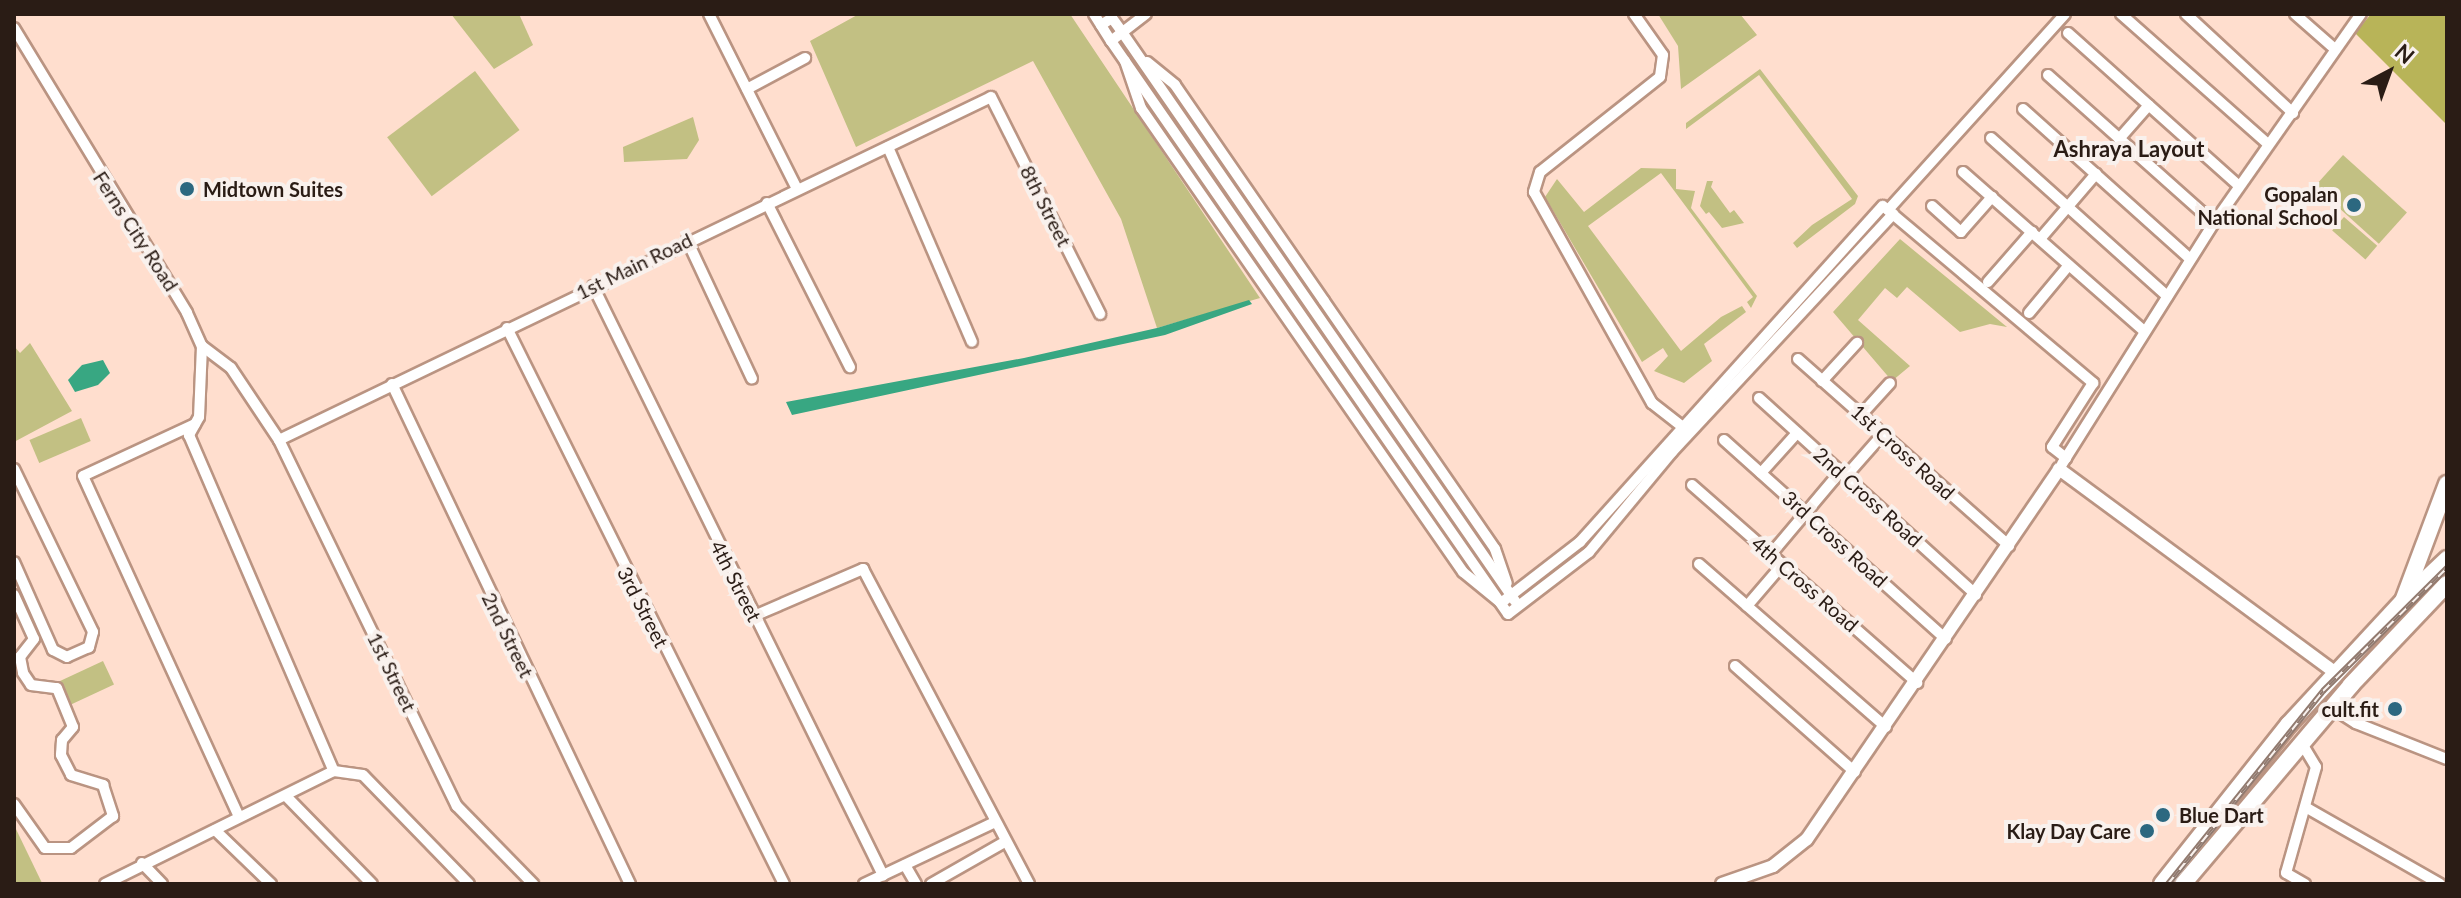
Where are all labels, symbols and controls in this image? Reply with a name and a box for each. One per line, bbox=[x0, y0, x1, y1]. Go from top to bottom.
north arrow bbox=[2349, 32, 2429, 112]
text: N bbox=[2390, 38, 2420, 69]
district label: Ashraya Layout bbox=[2054, 136, 2204, 162]
street label: 8th Street bbox=[1015, 161, 1077, 251]
street label: Ferns City Road bbox=[88, 166, 184, 296]
place label: Midtown Suites bbox=[203, 177, 343, 201]
marker: Midtown Suites bbox=[178, 180, 196, 198]
place label: Gopalan National School bbox=[2197, 182, 2338, 229]
marker: Gopalan National School bbox=[2345, 196, 2363, 214]
street label: 1st Main Road bbox=[572, 228, 696, 304]
street label: 1st Cross Road bbox=[1846, 399, 1960, 505]
street label: 2nd Cross Road bbox=[1809, 442, 1927, 552]
street label: 3rd Cross Road bbox=[1778, 486, 1892, 592]
street label: 4th Cross Road bbox=[1747, 531, 1863, 637]
street label: 4th Street bbox=[705, 536, 767, 626]
street label: 3rd Street bbox=[612, 563, 674, 651]
street label: 2nd Street bbox=[477, 589, 539, 681]
street label: 1st Street bbox=[363, 628, 421, 716]
place label: cult.fit bbox=[2321, 697, 2379, 721]
marker: cult.fit bbox=[2386, 700, 2404, 718]
place label: Blue Dart bbox=[2179, 803, 2264, 827]
marker: Blue Dart bbox=[2154, 806, 2172, 824]
place label: Klay Day Care bbox=[2006, 819, 2131, 843]
marker: Klay Day Care bbox=[2138, 822, 2156, 840]

